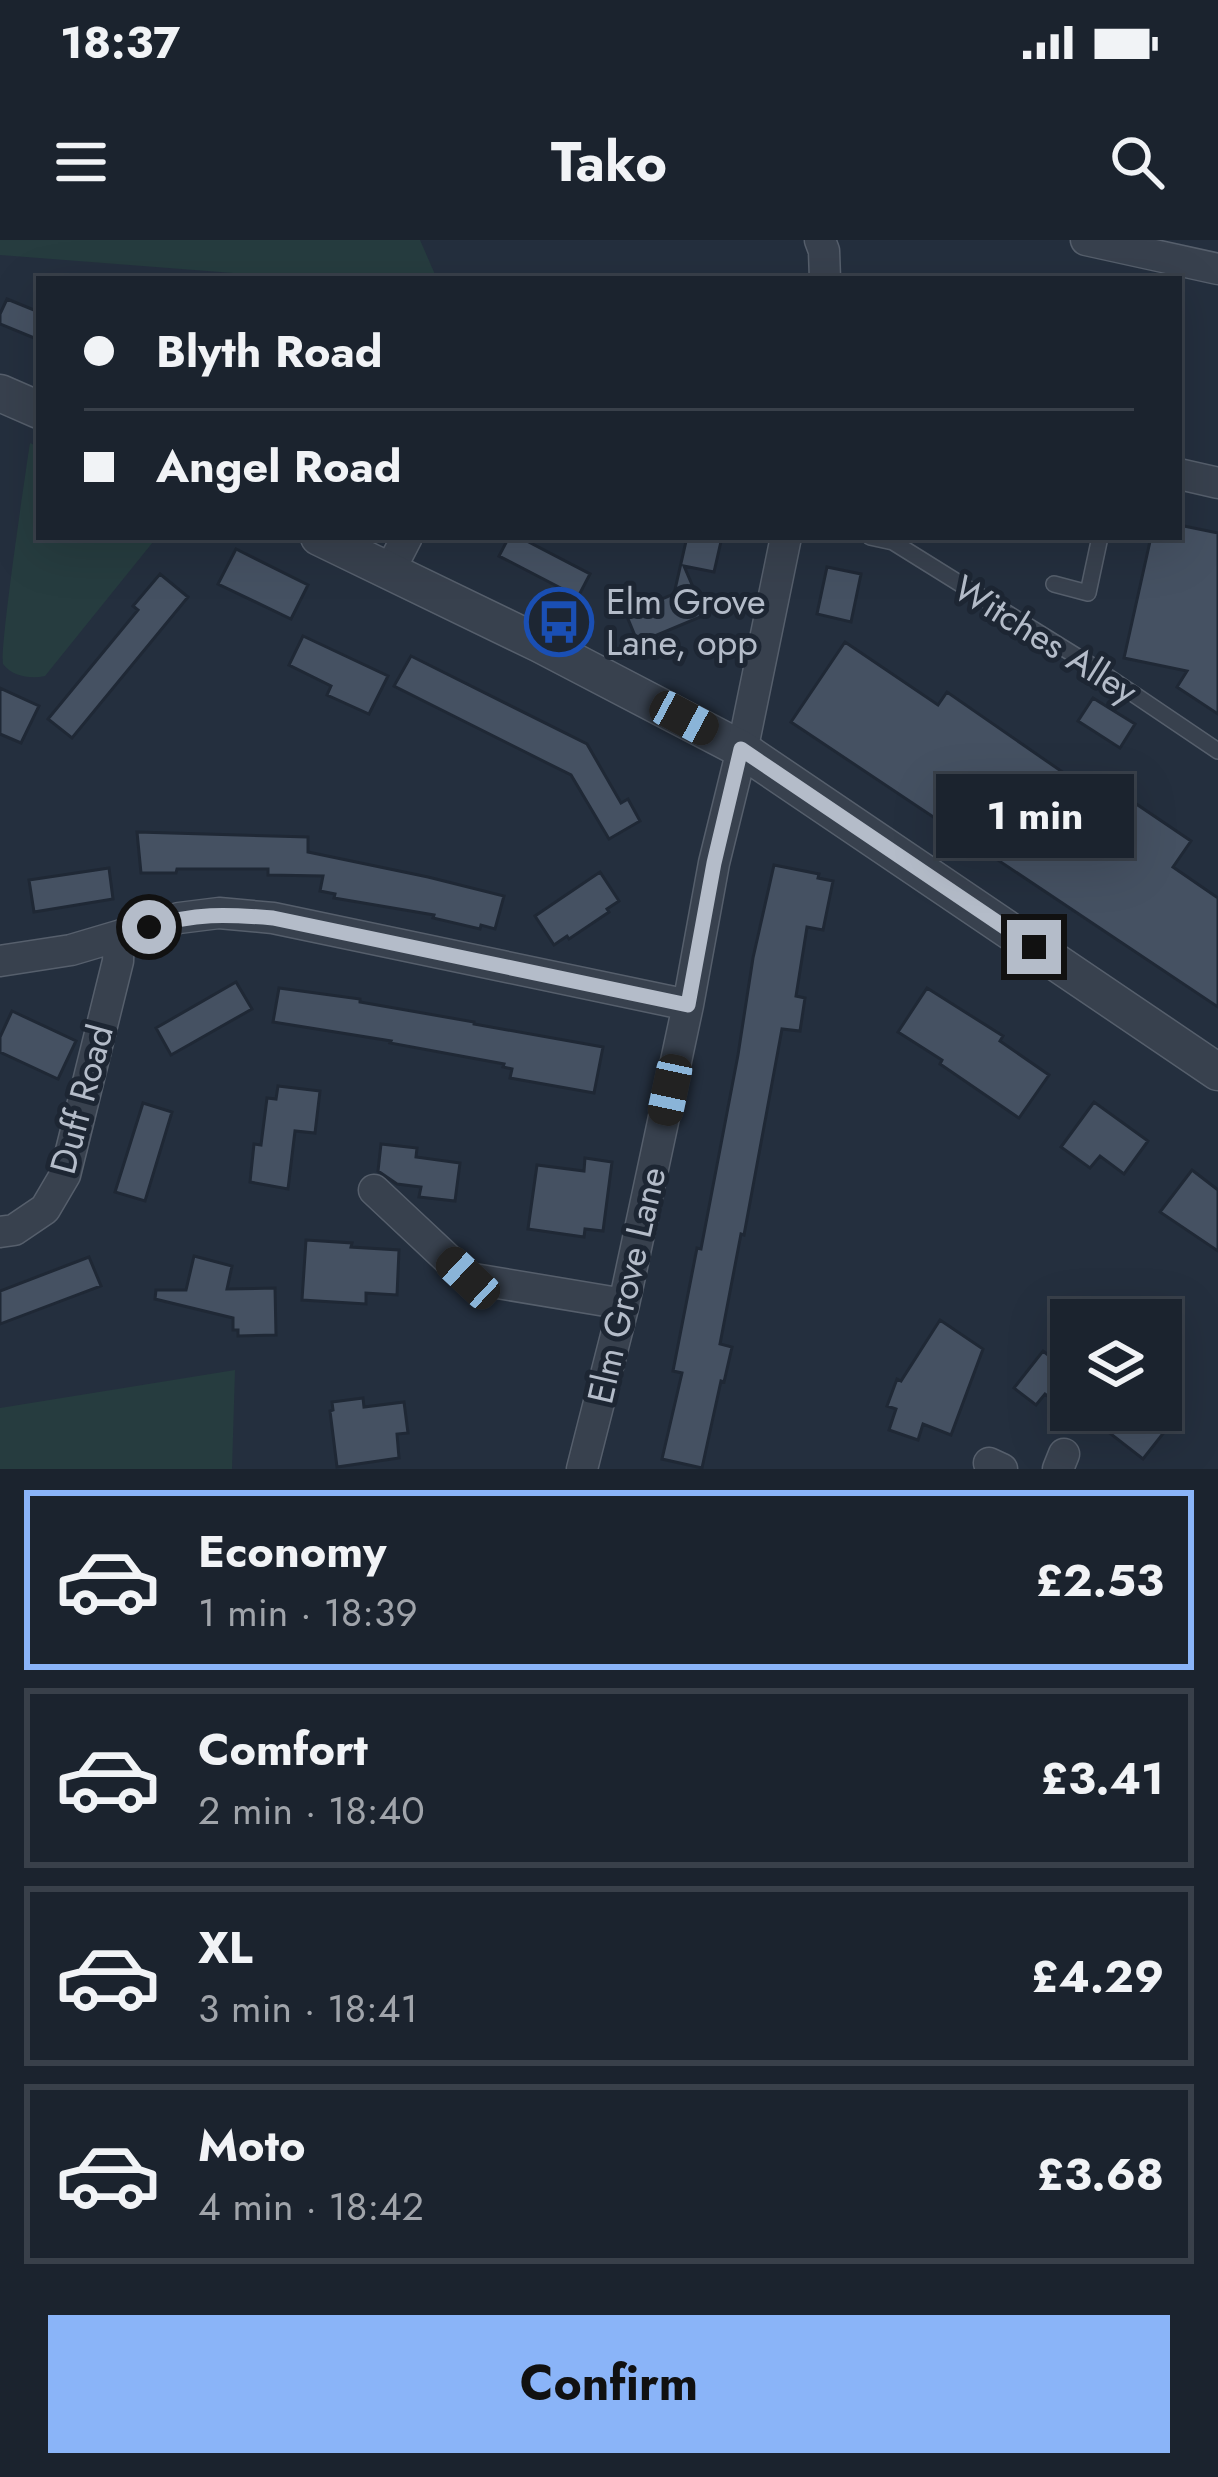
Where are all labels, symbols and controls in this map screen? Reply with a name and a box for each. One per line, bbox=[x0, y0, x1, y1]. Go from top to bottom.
text: 18:37 bbox=[60, 10, 180, 75]
text: Tako bbox=[551, 123, 667, 201]
icon: menu bbox=[48, 129, 114, 195]
icon: search bbox=[1104, 129, 1170, 195]
text: Blyth Road bbox=[156, 319, 383, 384]
text: Angel Road bbox=[156, 434, 402, 499]
street label: Witches Alley bbox=[944, 562, 1148, 716]
place label: Elm Grove Lane, opp bbox=[606, 575, 766, 668]
bus stop icon: Elm Grove Lane, opp bbox=[524, 587, 594, 657]
car bbox=[644, 685, 724, 751]
callout: 1 min bbox=[935, 773, 1133, 857]
text: 1 min bbox=[987, 787, 1083, 844]
route start bbox=[122, 900, 176, 954]
route end bbox=[1007, 920, 1061, 974]
street label: Duff Road bbox=[36, 1019, 126, 1179]
car bbox=[645, 1051, 695, 1129]
street label: Elm Grove Lane bbox=[574, 1162, 678, 1408]
car bbox=[429, 1240, 507, 1316]
map controls bbox=[1050, 1299, 1182, 1431]
button: layers bbox=[1050, 1299, 1182, 1431]
text: Economy bbox=[198, 1519, 386, 1584]
icon: car bbox=[54, 1526, 162, 1634]
text: £2.53 bbox=[1036, 1548, 1164, 1613]
text: 1 min · 18:39 bbox=[198, 1584, 418, 1641]
text: Comfort bbox=[198, 1717, 368, 1782]
icon: car bbox=[54, 1724, 162, 1832]
text: £3.41 bbox=[1040, 1746, 1164, 1811]
text: 2 min · 18:40 bbox=[198, 1782, 425, 1839]
text: XL bbox=[198, 1915, 253, 1980]
icon: car bbox=[54, 1922, 162, 2030]
text: £4.29 bbox=[1031, 1944, 1164, 2009]
text: 3 min · 18:41 bbox=[198, 1980, 418, 2037]
text: Moto bbox=[198, 2113, 306, 2178]
icon: car bbox=[54, 2120, 162, 2228]
text: £3.68 bbox=[1036, 2142, 1164, 2207]
text: 4 min · 18:42 bbox=[198, 2178, 424, 2235]
button: Confirm bbox=[48, 2315, 1170, 2453]

